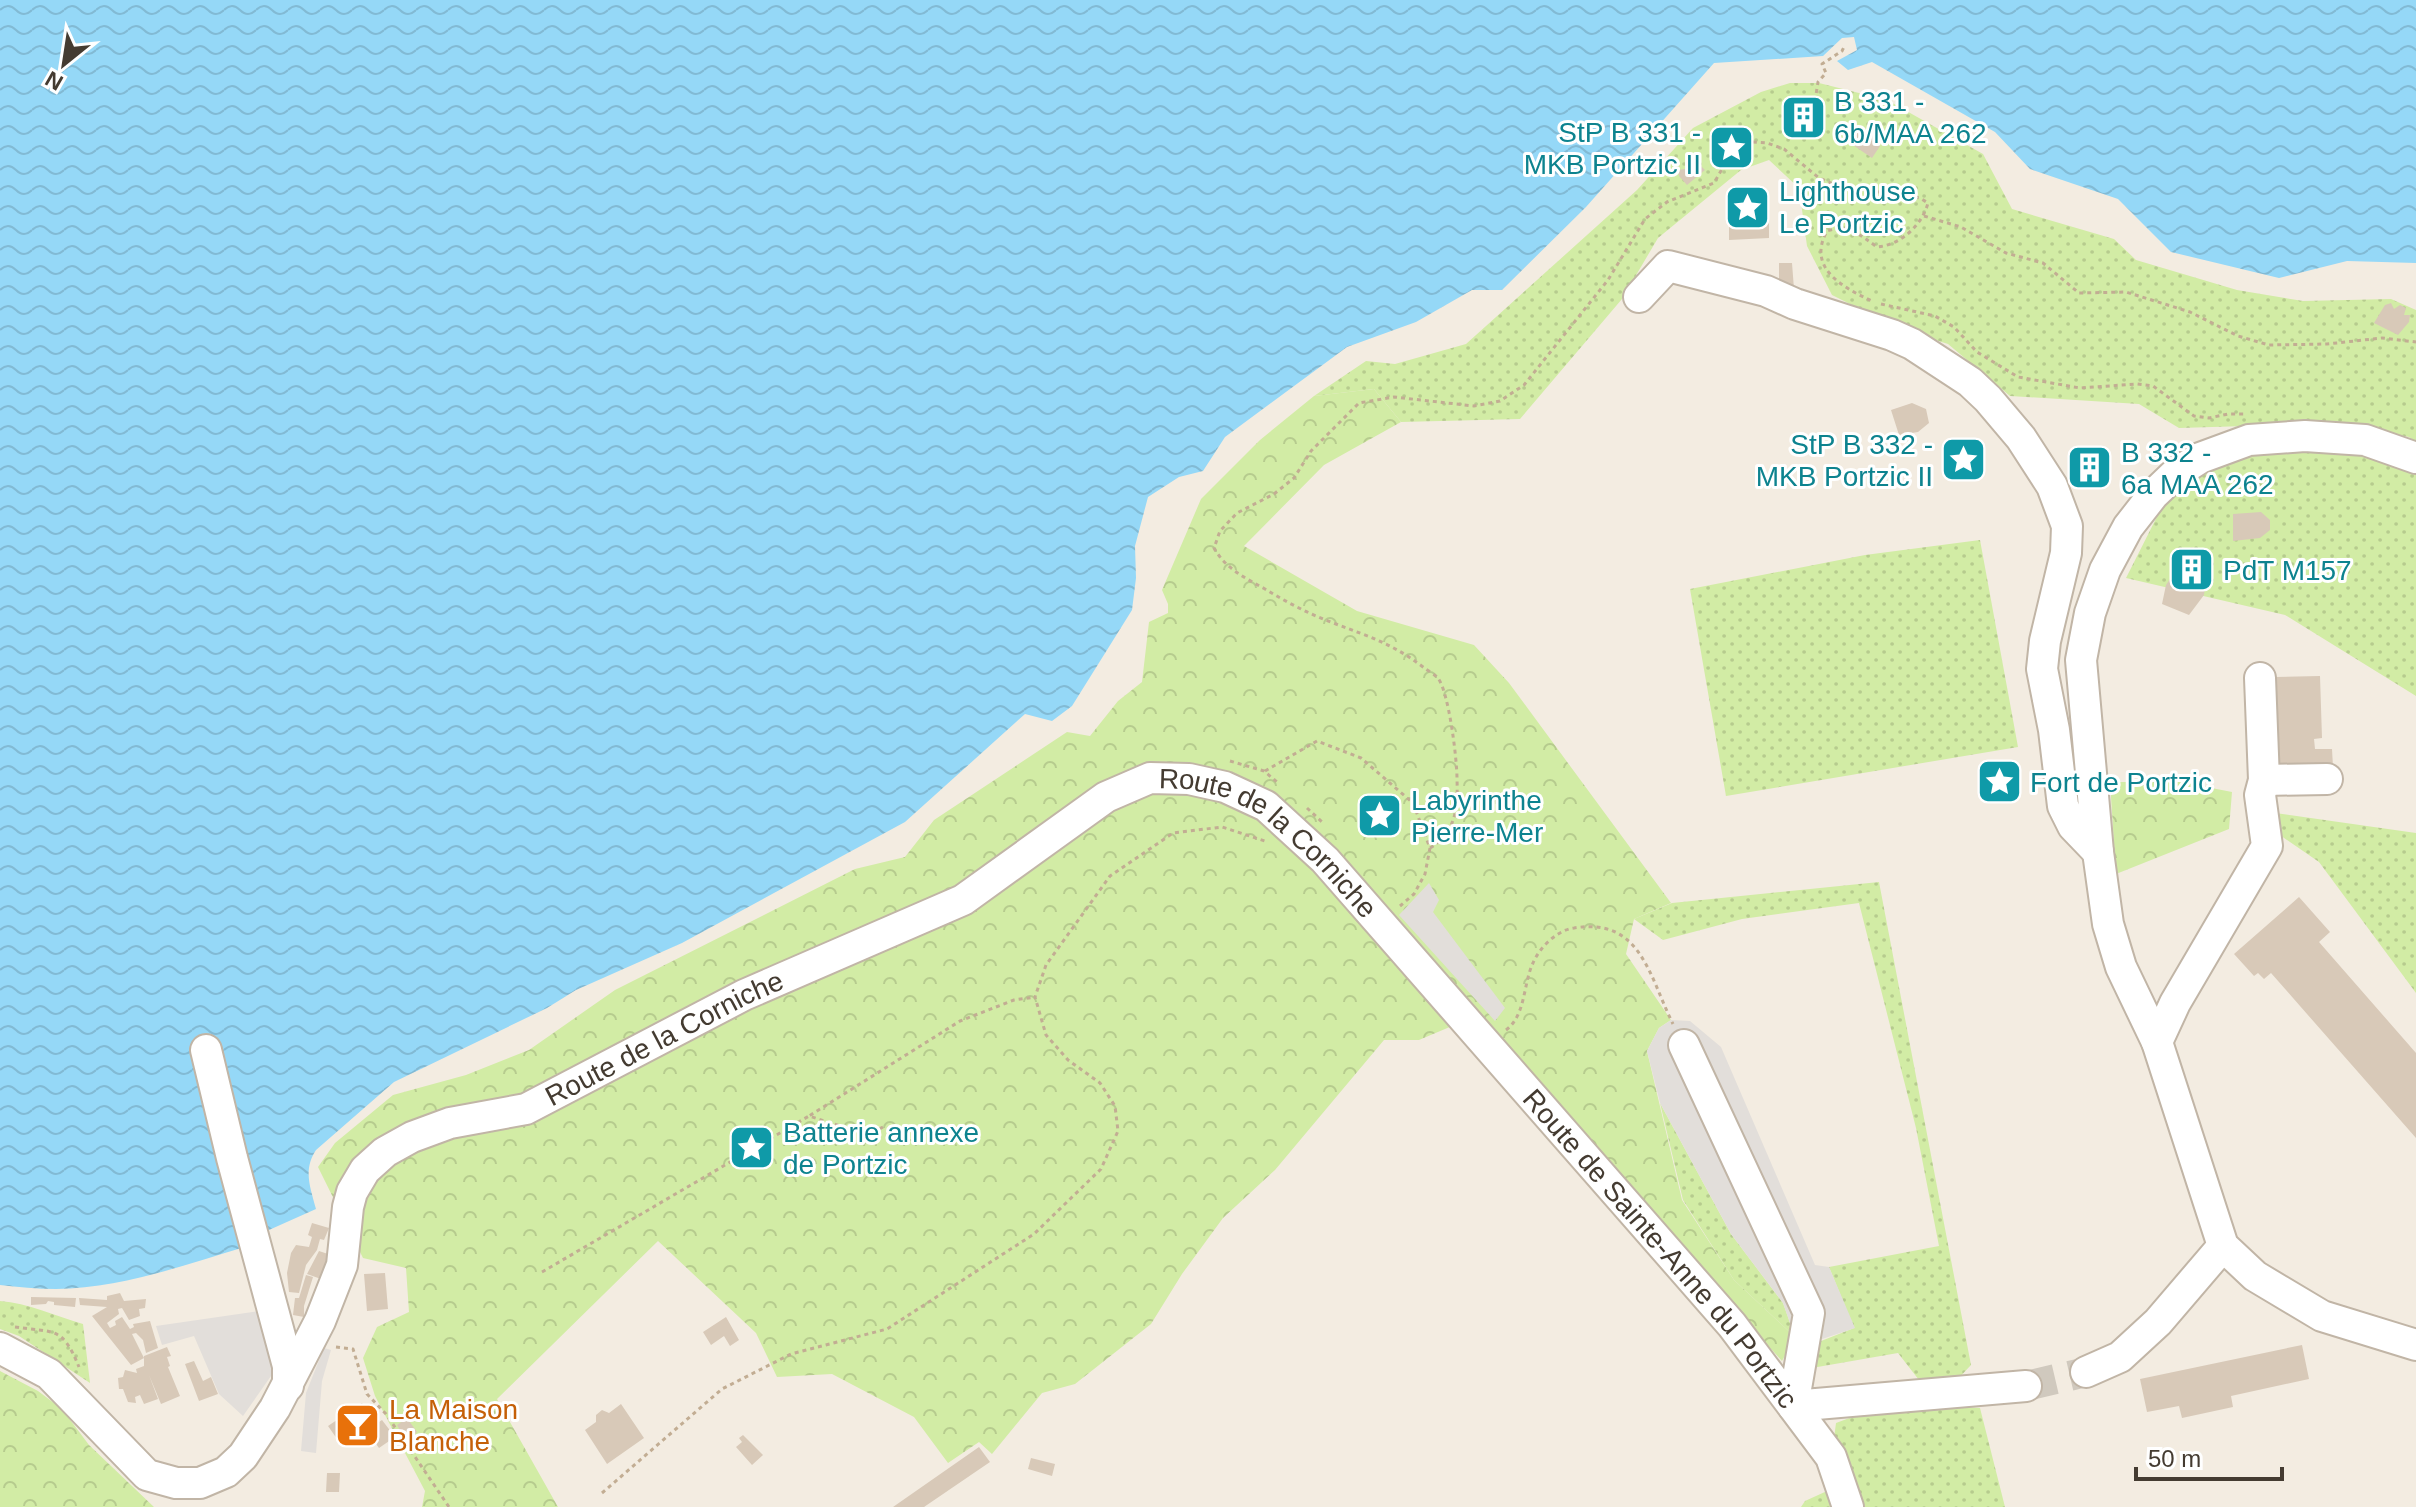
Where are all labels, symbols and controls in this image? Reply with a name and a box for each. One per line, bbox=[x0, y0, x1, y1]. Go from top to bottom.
north arrow bbox=[24, 24, 104, 104]
text: N bbox=[41, 66, 67, 96]
place label: B 331 - 6b/MAA 262 bbox=[1834, 86, 1987, 149]
building icon: B 331 - 6b/MAA 262 bbox=[1779, 93, 1827, 141]
place label: StP B 331 - MKB Portzic II bbox=[1524, 117, 1701, 180]
place icon: StP B 331 - MKB Portzic II bbox=[1708, 124, 1756, 172]
place label: Lighthouse Le Portzic bbox=[1779, 176, 1916, 239]
place icon: Lighthouse Le Portzic bbox=[1724, 183, 1772, 231]
place label: StP B 332 - MKB Portzic II bbox=[1756, 429, 1933, 492]
place icon: StP B 332 - MKB Portzic II bbox=[1940, 436, 1988, 484]
place label: B 332 - 6a MAA 262 bbox=[2121, 437, 2274, 500]
building icon: B 332 - 6a MAA 262 bbox=[2066, 444, 2114, 492]
building icon: PdT M157 bbox=[2168, 546, 2216, 594]
place label: PdT M157 bbox=[2223, 555, 2352, 586]
place icon: Fort de Portzic bbox=[1975, 758, 2023, 806]
street label: Route de la Corniche bbox=[1159, 763, 1383, 924]
place label: Fort de Portzic bbox=[2030, 767, 2212, 798]
place label: Labyrinthe Pierre-Mer bbox=[1411, 785, 1543, 848]
place icon: Labyrinthe Pierre-Mer bbox=[1356, 792, 1404, 840]
street label: Route de la Corniche bbox=[540, 964, 788, 1112]
street label: Route de Sainte-Anne du Portzic bbox=[1517, 1083, 1804, 1414]
place label: Batterie annexe de Portzic bbox=[783, 1117, 979, 1180]
place icon: Batterie annexe de Portzic bbox=[728, 1124, 776, 1172]
place label: La Maison Blanche bbox=[389, 1394, 518, 1457]
bar icon: La Maison Blanche bbox=[334, 1401, 382, 1449]
scale bar bbox=[2136, 1431, 2282, 1481]
text: 50 m bbox=[2148, 1445, 2201, 1472]

